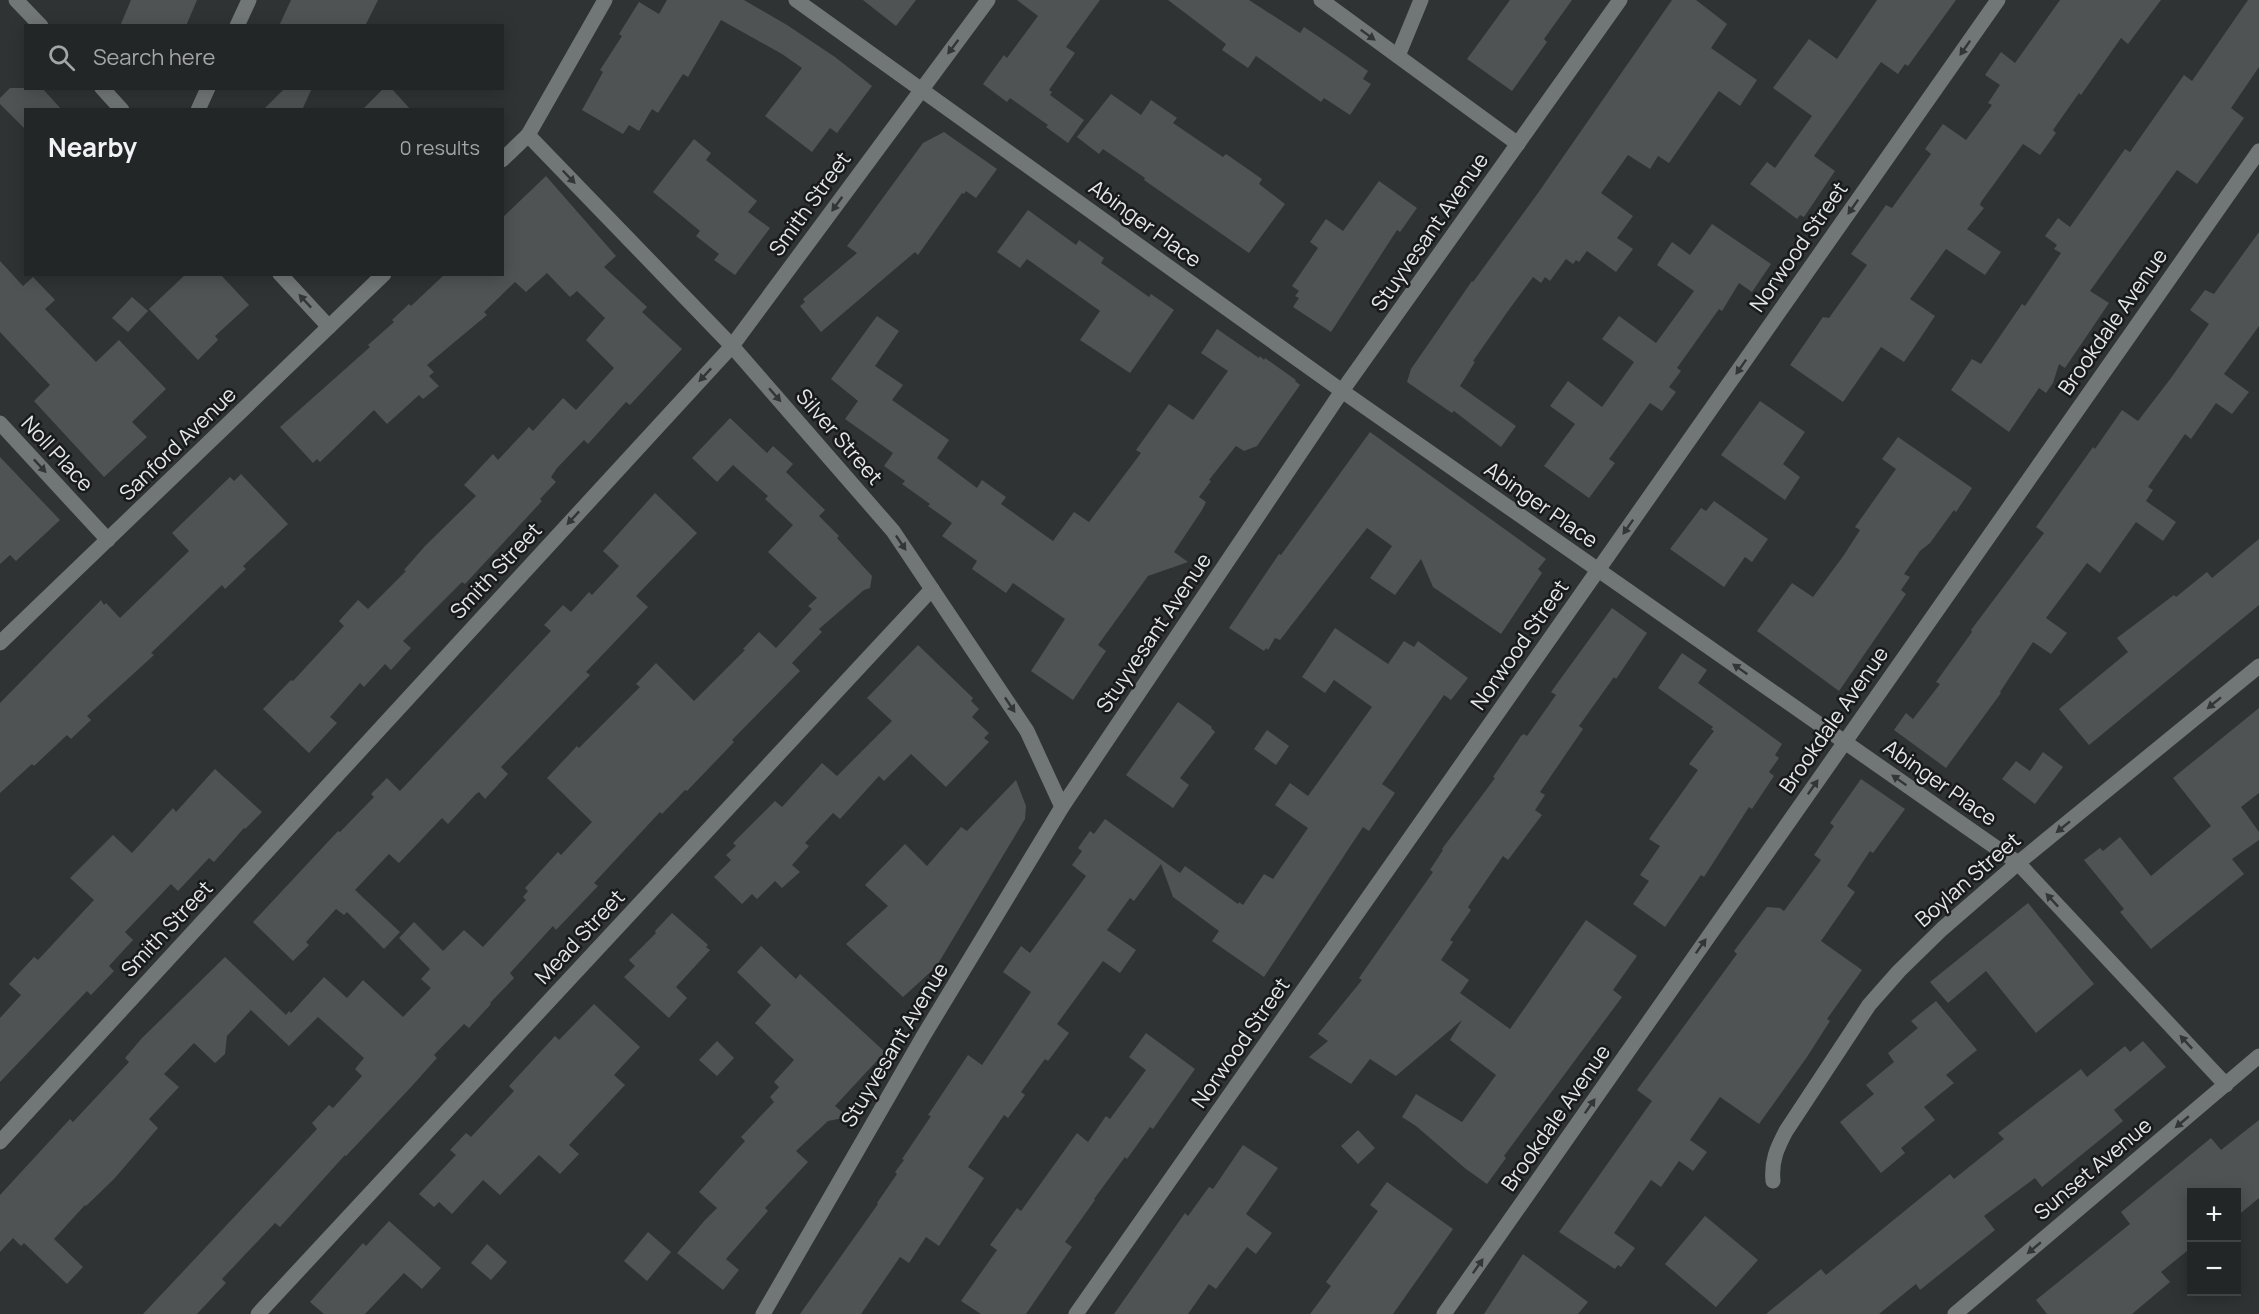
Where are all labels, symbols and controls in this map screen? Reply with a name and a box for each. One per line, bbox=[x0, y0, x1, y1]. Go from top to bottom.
search box bbox=[24, 24, 504, 90]
one-way arrow bbox=[1360, 29, 1376, 41]
one-way arrow bbox=[947, 39, 959, 55]
one-way arrow bbox=[1959, 39, 1971, 55]
icon: search bbox=[45, 41, 78, 74]
text: Search here bbox=[93, 42, 215, 72]
text: Nearby bbox=[48, 129, 137, 165]
text: 0 results bbox=[400, 134, 480, 161]
street label: Smith Street bbox=[762, 146, 856, 261]
street label: Stuyvesant Avenue bbox=[1364, 147, 1494, 316]
one-way arrow bbox=[561, 170, 575, 184]
street label: Abinger Place bbox=[1084, 173, 1207, 273]
street label: Norwood Street bbox=[1743, 176, 1854, 317]
one-way arrow bbox=[831, 195, 843, 211]
one-way arrow bbox=[1847, 199, 1859, 215]
street label: Brookdale Avenue bbox=[2051, 243, 2173, 400]
one-way arrow bbox=[298, 293, 312, 308]
one-way arrow bbox=[1736, 359, 1747, 375]
one-way arrow bbox=[698, 367, 712, 382]
street label: Sanford Avenue bbox=[113, 380, 242, 506]
street label: Silver Street bbox=[790, 382, 889, 490]
one-way arrow bbox=[768, 387, 781, 402]
street label: Noll Place bbox=[16, 410, 100, 497]
street label: Abinger Place bbox=[1479, 455, 1604, 554]
one-way arrow bbox=[33, 458, 47, 473]
one-way arrow bbox=[566, 511, 580, 526]
street label: Smith Street bbox=[443, 516, 547, 625]
one-way arrow bbox=[1622, 518, 1634, 534]
one-way arrow bbox=[895, 535, 907, 551]
street label: Stuyvesant Avenue bbox=[1089, 547, 1217, 718]
street label: Norwood Street bbox=[1464, 574, 1575, 715]
street label: Brookdale Avenue bbox=[1772, 641, 1894, 798]
one-way arrow bbox=[1732, 663, 1748, 675]
one-way arrow bbox=[2206, 696, 2222, 709]
one-way arrow bbox=[1004, 697, 1015, 713]
street label: Abinger Place bbox=[1878, 733, 2003, 832]
one-way arrow bbox=[1892, 774, 1908, 786]
one-way arrow bbox=[1807, 779, 1819, 795]
one-way arrow bbox=[2055, 820, 2071, 833]
street label: Boylan Street bbox=[1909, 826, 2026, 933]
street label: Smith Street bbox=[114, 874, 218, 983]
street label: Mead Street bbox=[528, 883, 630, 990]
one-way arrow bbox=[2046, 893, 2060, 907]
one-way arrow bbox=[1695, 939, 1707, 955]
street label: Stuyvesant Avenue bbox=[834, 957, 954, 1132]
street label: Norwood Street bbox=[1185, 972, 1296, 1113]
one-way arrow bbox=[2180, 1035, 2193, 1050]
street label: Brookdale Avenue bbox=[1494, 1039, 1616, 1196]
one-way arrow bbox=[1584, 1099, 1596, 1115]
street label: Sunset Avenue bbox=[2028, 1111, 2157, 1226]
one-way arrow bbox=[2174, 1115, 2190, 1128]
map controls bbox=[2187, 1188, 2241, 1296]
button: + bbox=[2187, 1188, 2241, 1242]
one-way arrow bbox=[2026, 1241, 2042, 1254]
button: − bbox=[2187, 1242, 2241, 1296]
one-way arrow bbox=[1472, 1258, 1483, 1274]

